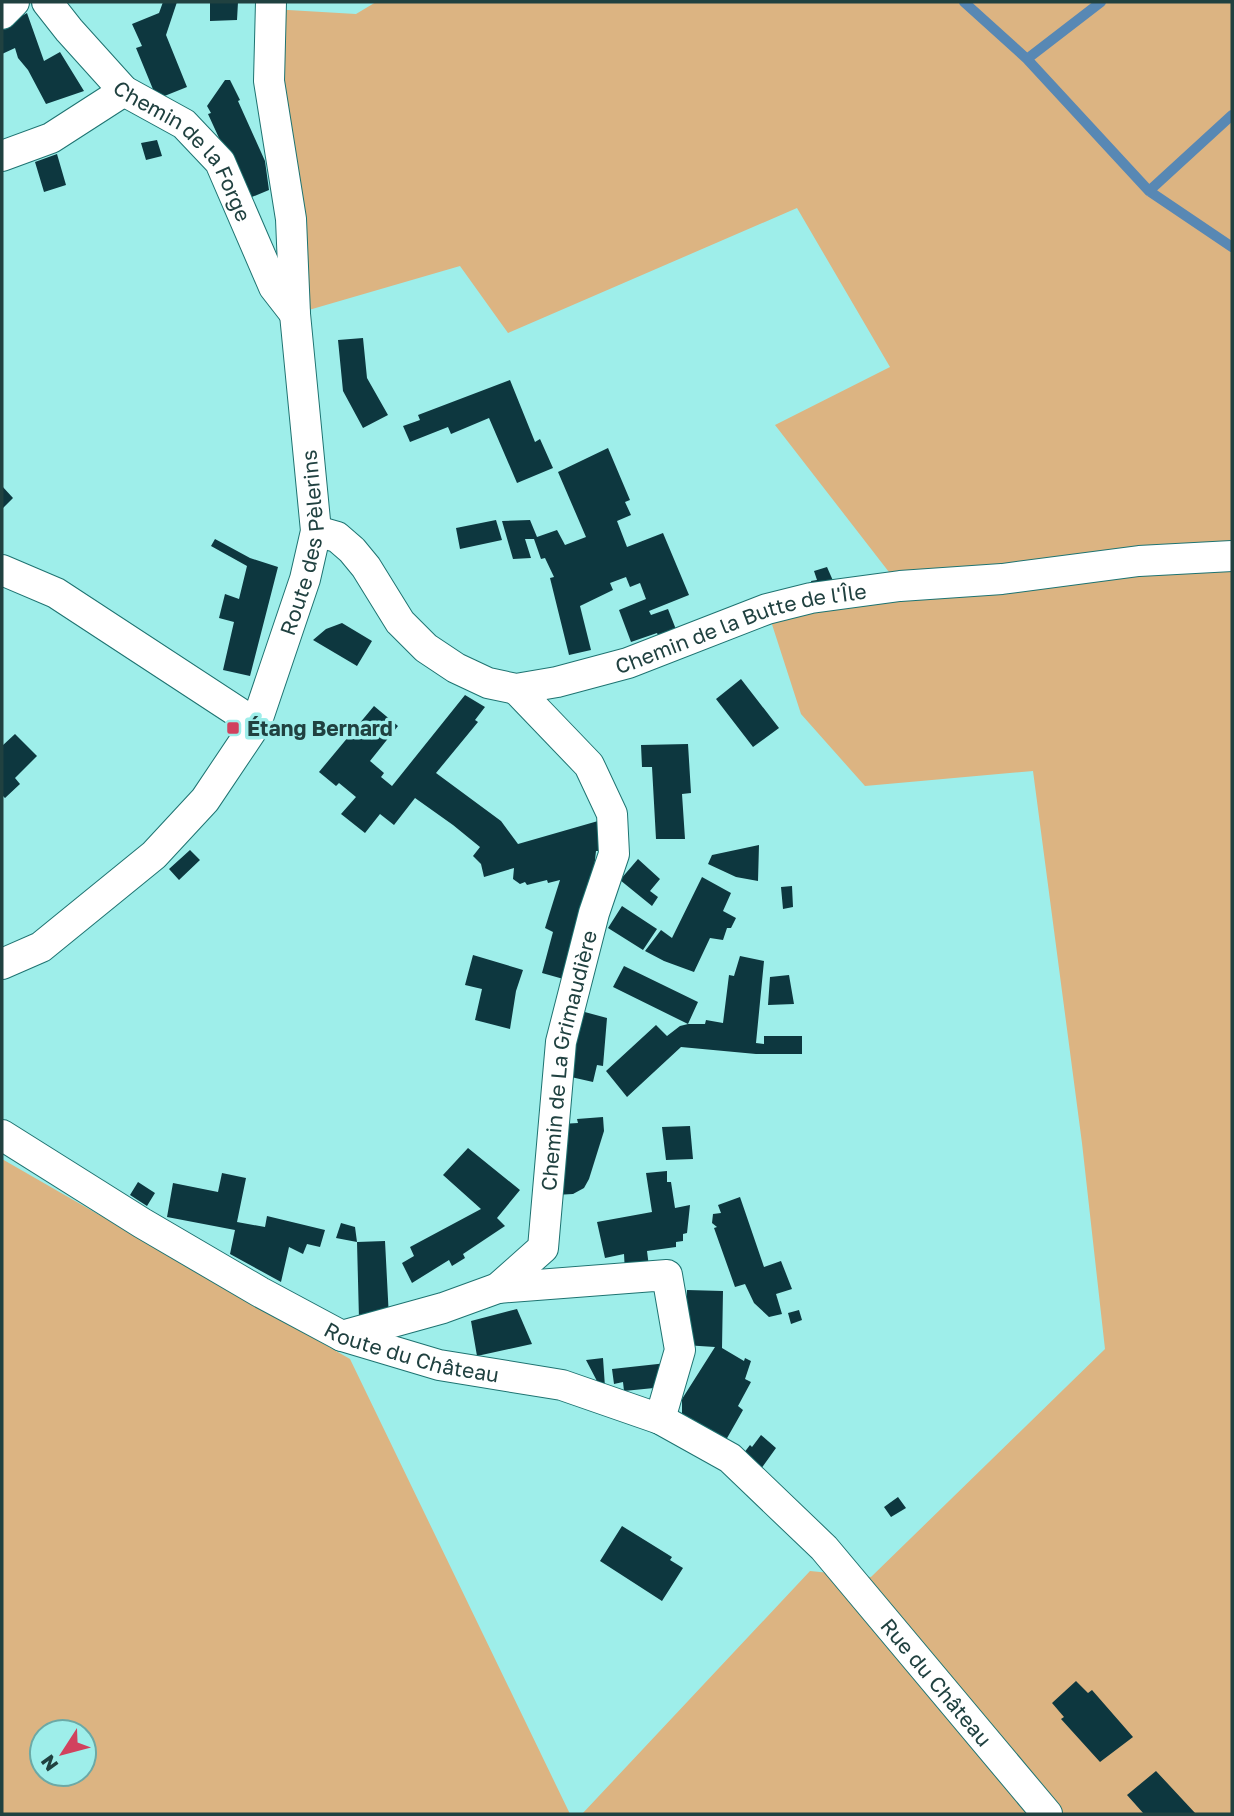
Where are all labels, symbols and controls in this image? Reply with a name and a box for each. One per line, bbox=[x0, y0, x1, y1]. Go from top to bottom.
street label: Chemin de la Forge bbox=[108, 75, 257, 225]
street label: Route des Pèlerins bbox=[274, 449, 329, 638]
street label: Chemin de la Butte de l'Île bbox=[612, 578, 868, 679]
place label: Étang Bernard bbox=[247, 715, 393, 741]
marker: Étang Bernard bbox=[225, 720, 241, 736]
street label: Chemin de La Grimaudière bbox=[535, 928, 602, 1192]
street label: Route du Château bbox=[320, 1316, 501, 1388]
street label: Rue du Château bbox=[875, 1613, 997, 1751]
north arrow bbox=[28, 1718, 98, 1788]
text: N bbox=[35, 1751, 62, 1776]

